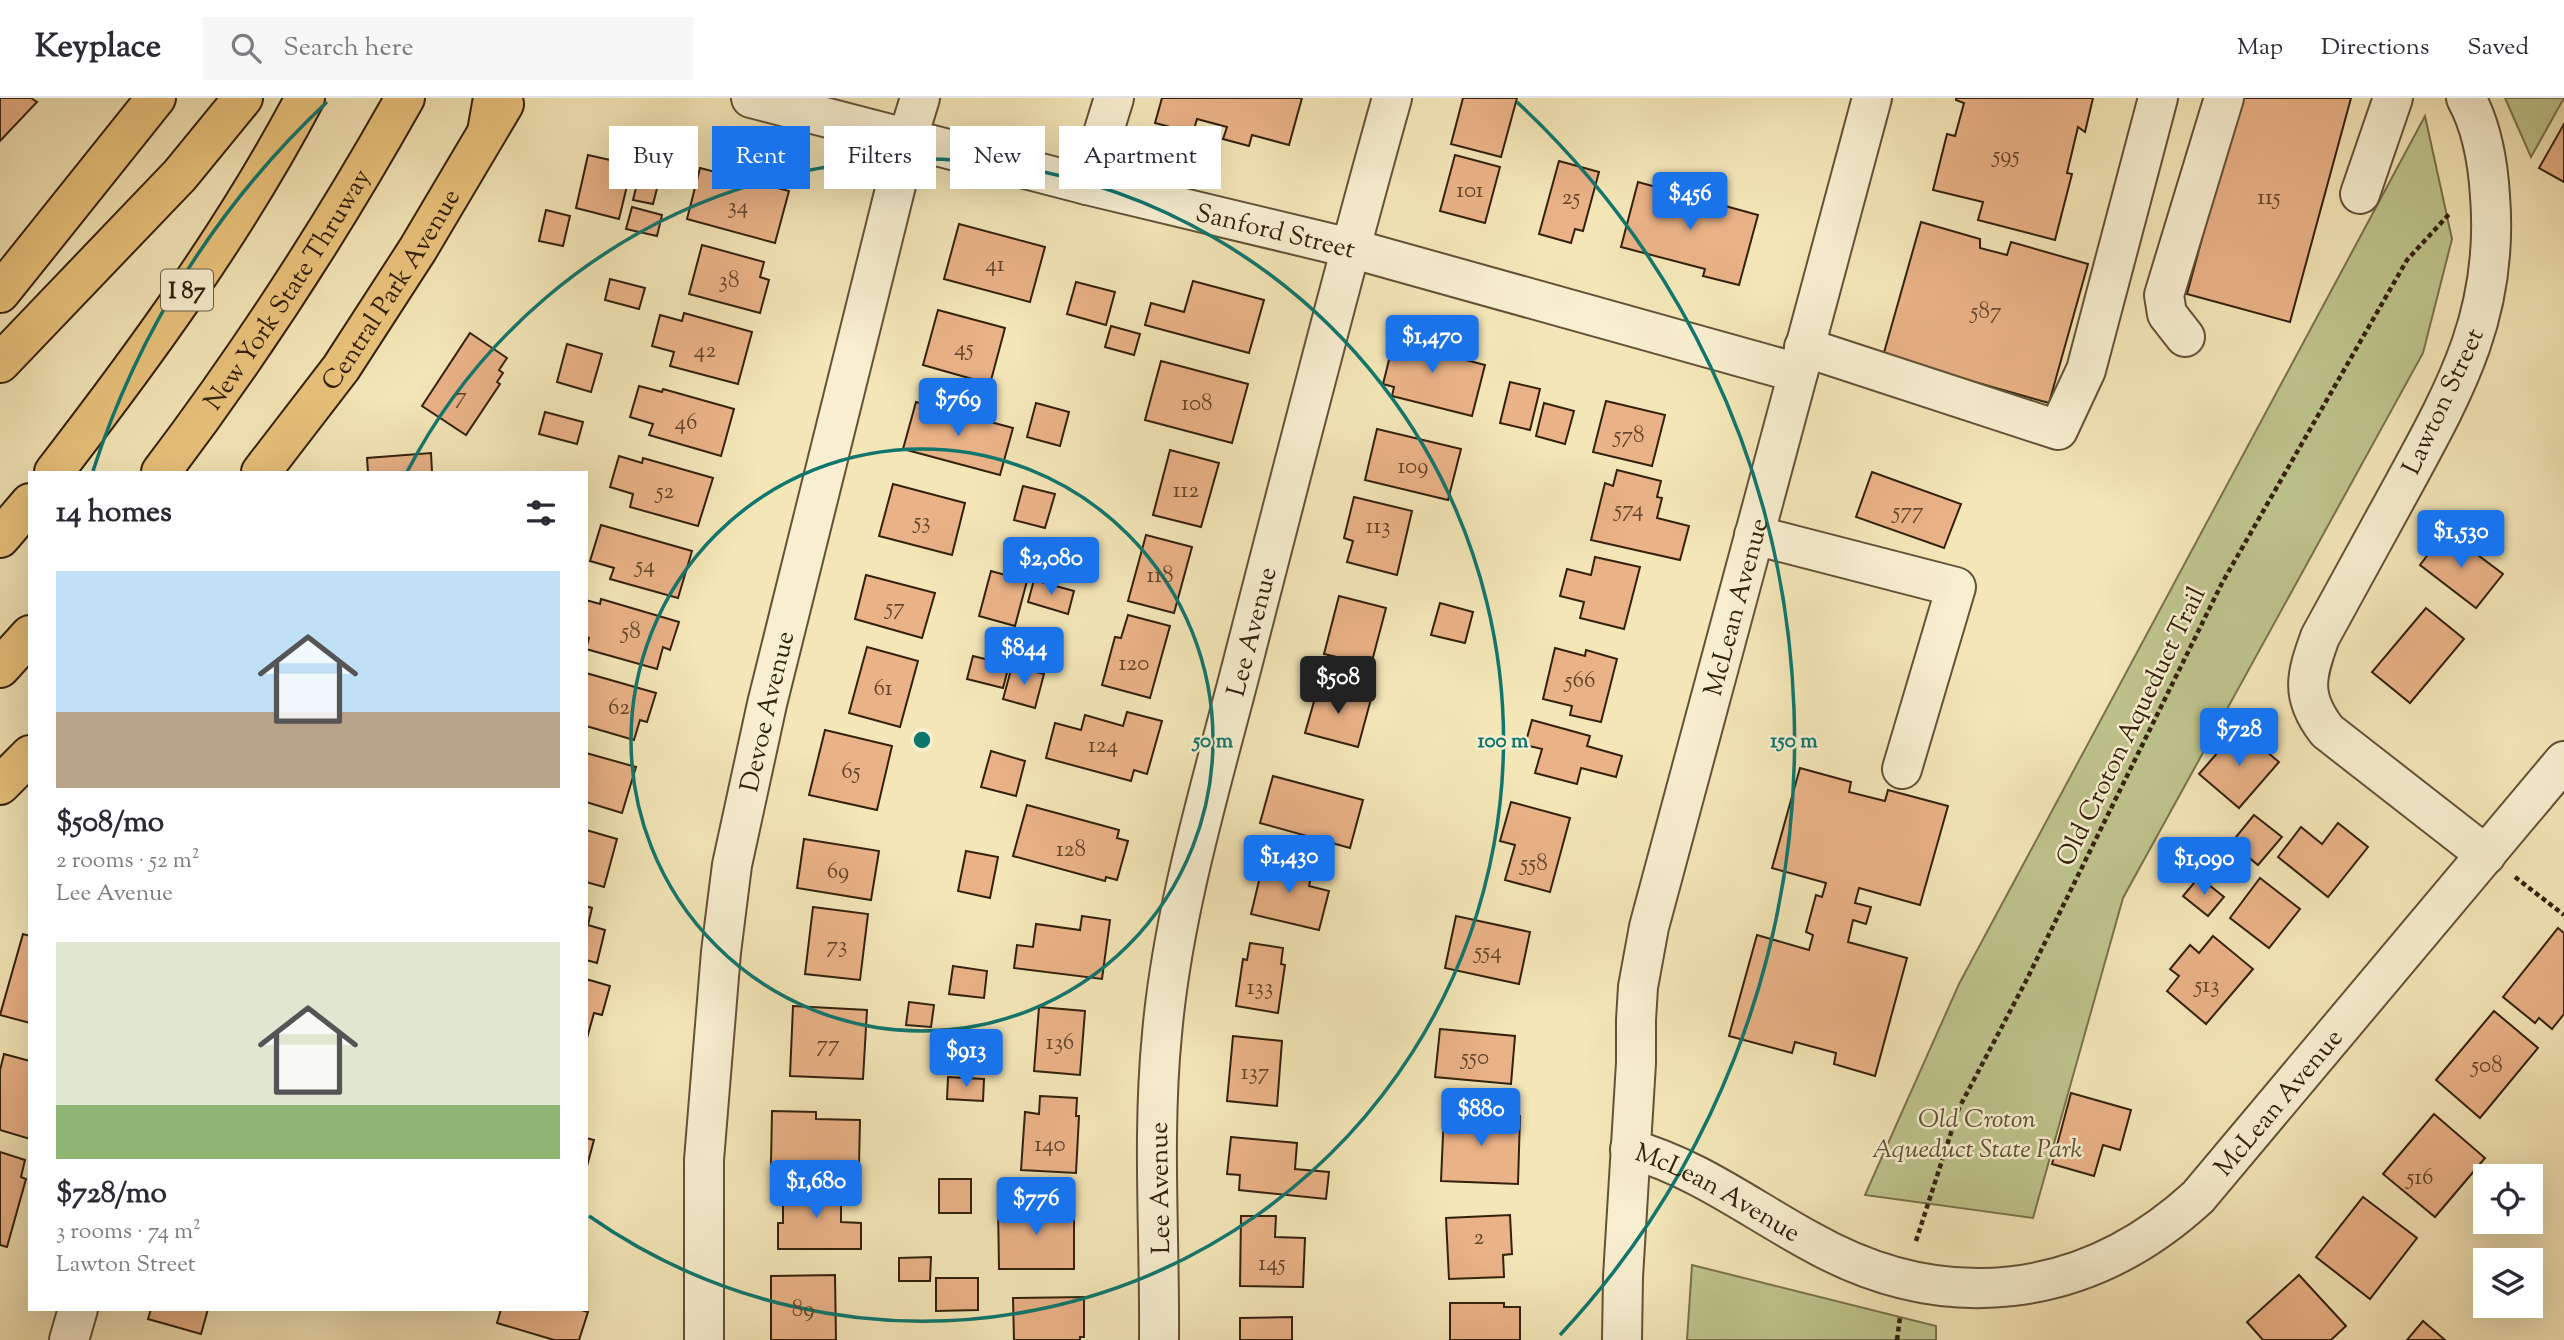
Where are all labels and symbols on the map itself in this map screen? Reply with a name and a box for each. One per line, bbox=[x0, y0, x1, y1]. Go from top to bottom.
house number: 595 bbox=[1990, 140, 2020, 173]
street label: New York State Thruway bbox=[196, 163, 381, 419]
pin: $456 bbox=[1649, 172, 1731, 232]
house number: 101 bbox=[1456, 175, 1484, 208]
house number: 25 bbox=[1562, 182, 1580, 215]
house number: 115 bbox=[2257, 182, 2281, 215]
street label: Central Park Avenue bbox=[314, 183, 471, 400]
house number: 34 bbox=[728, 191, 748, 224]
street label: Sanford Street bbox=[1192, 196, 1359, 270]
house number: 41 bbox=[985, 249, 1005, 282]
house number: 38 bbox=[719, 265, 739, 298]
road number: I 87 bbox=[161, 270, 213, 310]
house number: 587 bbox=[1969, 296, 2002, 329]
pin: $1,470 bbox=[1375, 316, 1489, 375]
street label: Lawton Street bbox=[2394, 323, 2494, 481]
house number: 45 bbox=[954, 333, 974, 366]
house number: 42 bbox=[694, 335, 716, 368]
pin: $769 bbox=[917, 378, 999, 438]
house number: 7 bbox=[455, 381, 467, 414]
house number: 108 bbox=[1181, 388, 1213, 421]
house number: 46 bbox=[675, 407, 697, 440]
house number: 578 bbox=[1612, 420, 1644, 453]
house number: 109 bbox=[1398, 451, 1428, 484]
house number: 112 bbox=[1173, 475, 1199, 508]
house number: 52 bbox=[654, 476, 675, 509]
house number: 574 bbox=[1612, 494, 1644, 527]
house number: 577 bbox=[1891, 496, 1924, 529]
house number: 53 bbox=[911, 506, 931, 539]
pin: $1,530 bbox=[2404, 510, 2518, 570]
house number: 113 bbox=[1366, 511, 1390, 544]
street label: McLean Avenue bbox=[1696, 514, 1779, 701]
pin: $2,080 bbox=[994, 538, 1108, 597]
house number: 54 bbox=[633, 550, 655, 583]
house number: 118 bbox=[1146, 560, 1174, 593]
street label: Lee Avenue bbox=[1219, 563, 1288, 701]
street label: Old Croton Aqueduct Trail bbox=[2048, 581, 2216, 873]
house number: 57 bbox=[883, 592, 905, 625]
house number: 58 bbox=[619, 616, 641, 649]
street label: Devoe Avenue bbox=[732, 627, 805, 796]
pin: $844 bbox=[983, 628, 1065, 687]
house number: 120 bbox=[1119, 648, 1149, 681]
pin: $508 bbox=[1297, 656, 1379, 716]
house number: 566 bbox=[1563, 665, 1595, 698]
house number: 61 bbox=[873, 673, 893, 706]
house number: 62 bbox=[608, 692, 630, 725]
pin: $728 bbox=[2198, 708, 2280, 768]
text: 50 m bbox=[1191, 727, 1234, 757]
text: 100 m bbox=[1478, 727, 1529, 757]
text: 150 m bbox=[1770, 727, 1818, 757]
centre of rings bbox=[910, 728, 934, 752]
house number: 124 bbox=[1088, 730, 1118, 763]
house number: 65 bbox=[841, 756, 861, 789]
house number: 128 bbox=[1056, 834, 1086, 867]
pin: $1,430 bbox=[1232, 836, 1346, 895]
pin: $1,090 bbox=[2147, 838, 2261, 897]
house number: 558 bbox=[1518, 848, 1548, 881]
house number: 69 bbox=[827, 856, 849, 889]
house number: 73 bbox=[827, 930, 847, 963]
house number: 554 bbox=[1472, 936, 1502, 969]
house number: 513 bbox=[2193, 970, 2219, 1003]
house number: 133 bbox=[1247, 972, 1273, 1005]
street label: McLean Avenue bbox=[2207, 1022, 2353, 1186]
house number: 136 bbox=[1046, 1027, 1074, 1060]
house number: 77 bbox=[816, 1029, 840, 1062]
pin: $913 bbox=[925, 1030, 1007, 1089]
house number: 550 bbox=[1459, 1042, 1489, 1075]
house number: 508 bbox=[2469, 1050, 2503, 1083]
house number: 137 bbox=[1241, 1057, 1270, 1090]
pin: $880 bbox=[1440, 1088, 1522, 1148]
park label: Old Croton Aqueduct State Park bbox=[1872, 1102, 2083, 1169]
street label: Lee Avenue bbox=[1142, 1121, 1181, 1254]
house number: 140 bbox=[1034, 1129, 1066, 1162]
street label: McLean Avenue bbox=[1630, 1135, 1806, 1253]
pin: $1,680 bbox=[759, 1160, 873, 1220]
house number: 516 bbox=[2404, 1162, 2434, 1195]
pin: $776 bbox=[995, 1178, 1077, 1237]
house number: 2 bbox=[1474, 1222, 1485, 1255]
house number: 145 bbox=[1258, 1248, 1286, 1281]
house number: 89 bbox=[792, 1294, 814, 1327]

